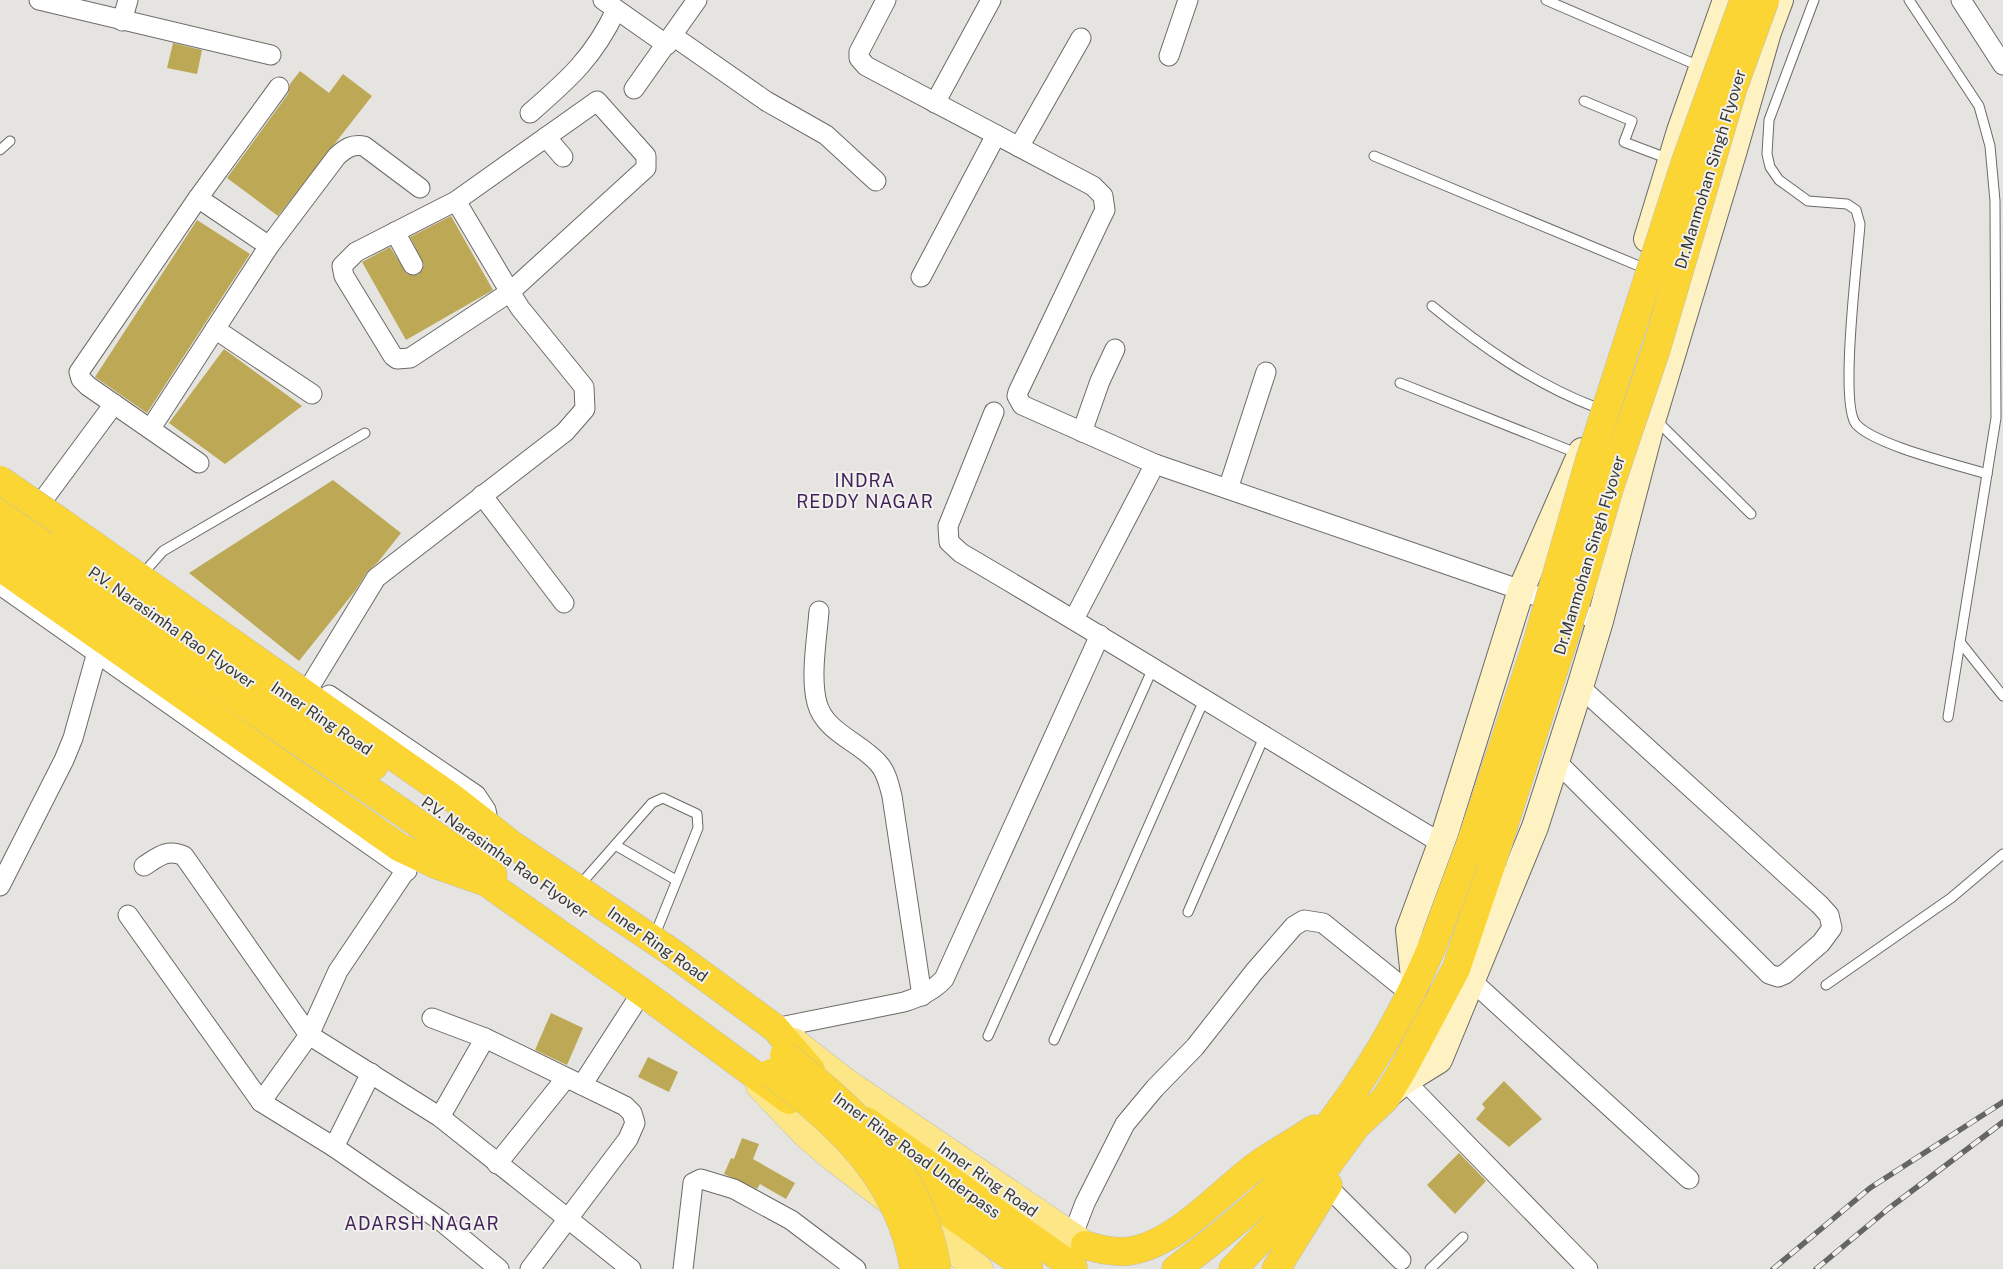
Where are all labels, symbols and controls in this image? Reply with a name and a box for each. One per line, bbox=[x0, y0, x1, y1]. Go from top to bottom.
street label: Dr.Manmohan Singh Flyover bbox=[1671, 67, 1750, 271]
street label: Dr.Manmohan Singh Flyover bbox=[1550, 453, 1629, 657]
district label: INDRA REDDY NAGAR bbox=[796, 470, 934, 512]
street label: P.V. Narasimha Rao Flyover bbox=[85, 563, 259, 692]
street label: Inner Ring Road bbox=[268, 678, 376, 759]
street label: P.V. Narasimha Rao Flyover bbox=[418, 793, 592, 922]
street label: Inner Ring Road bbox=[604, 903, 711, 986]
street label: Inner Ring Road Underpass bbox=[830, 1088, 1004, 1222]
street label: Inner Ring Road bbox=[934, 1137, 1042, 1221]
district label: ADARSH NAGAR bbox=[344, 1213, 500, 1234]

